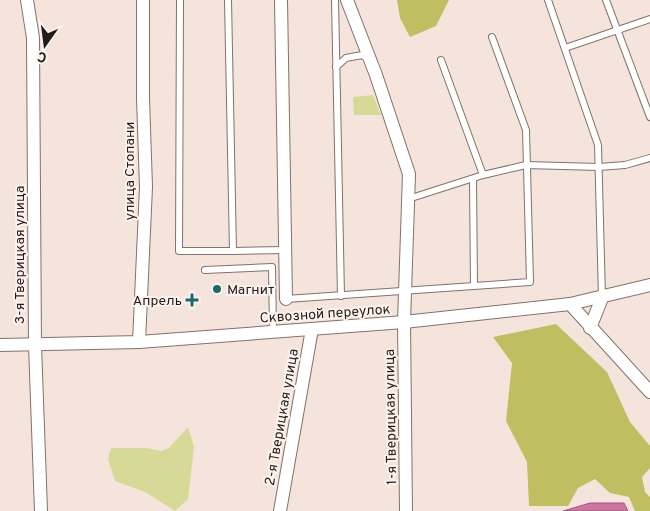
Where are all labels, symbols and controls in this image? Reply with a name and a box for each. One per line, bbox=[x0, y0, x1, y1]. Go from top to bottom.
north arrow bbox=[20, 20, 70, 70]
text: С bbox=[36, 47, 49, 65]
street label: улица Стопани bbox=[122, 121, 139, 221]
street label: 3-я Тверицкая улица bbox=[12, 186, 29, 324]
place label: Магнит bbox=[227, 282, 274, 299]
marker: Магнит bbox=[211, 283, 223, 295]
place label: Апрель bbox=[133, 293, 182, 310]
marker: Апрель bbox=[186, 294, 198, 306]
street label: Сквозной переулок bbox=[259, 301, 391, 328]
street label: 2-я Тверицкая улица bbox=[262, 347, 303, 487]
street label: 1-я Тверицкая улица bbox=[382, 349, 401, 485]

